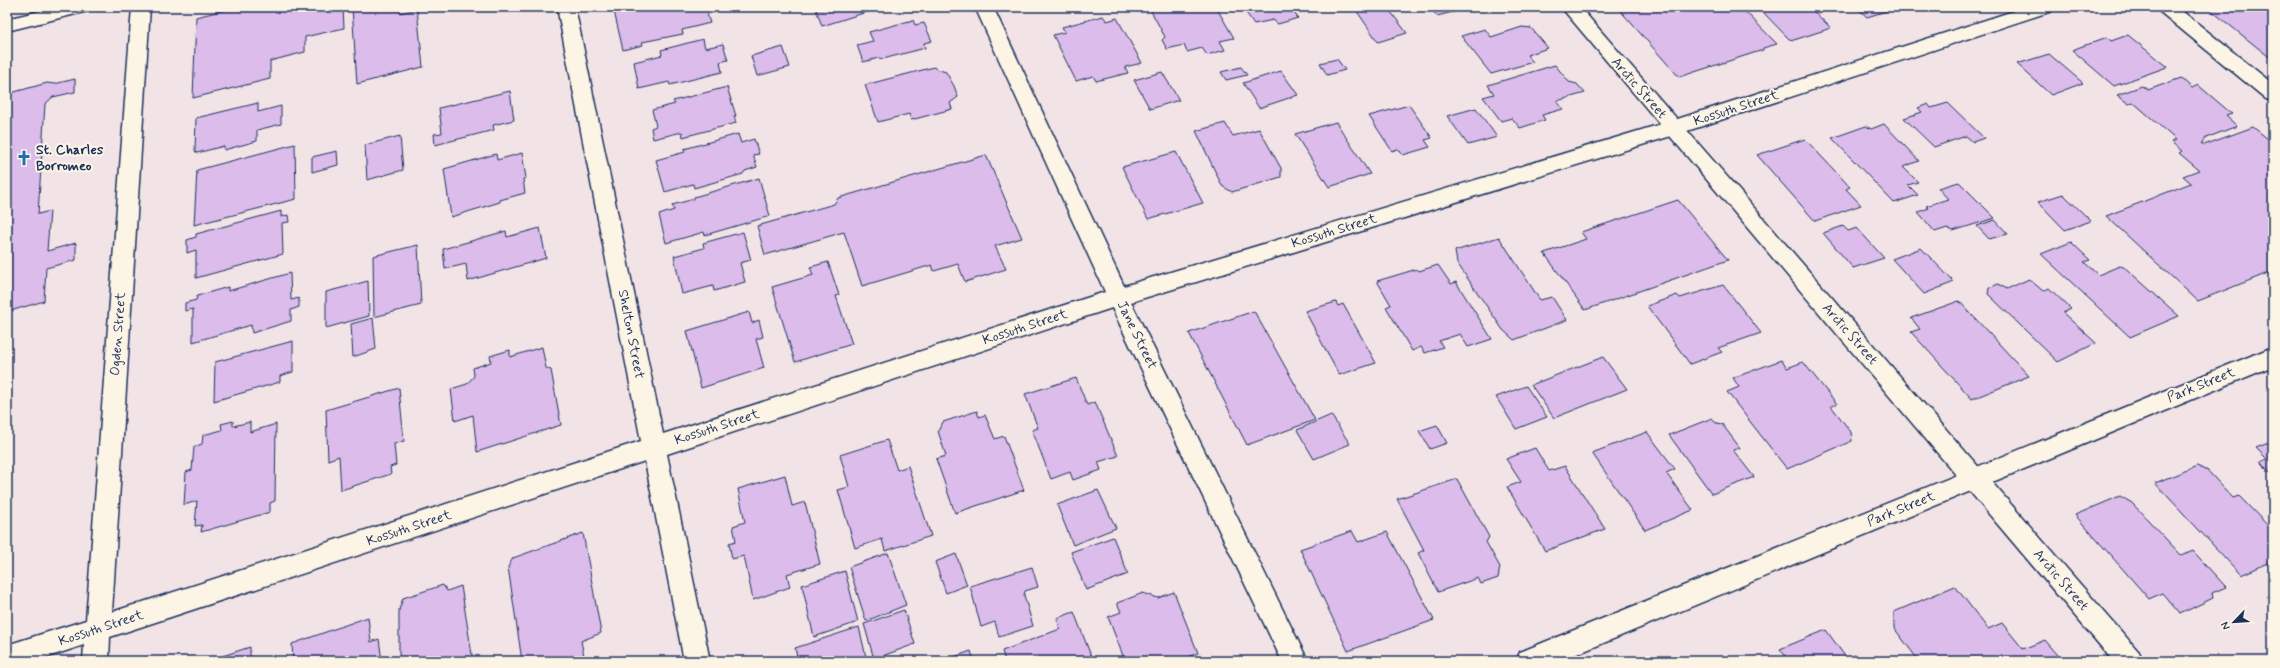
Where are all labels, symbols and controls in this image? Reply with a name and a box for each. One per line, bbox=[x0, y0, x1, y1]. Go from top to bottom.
street label: Arctic Street bbox=[1607, 53, 1671, 123]
street label: Kossuth Street bbox=[1691, 86, 1781, 130]
place label: St. Charles Borromeo bbox=[36, 141, 104, 175]
church icon: St. Charles Borromeo bbox=[15, 149, 33, 167]
street label: Kossuth Street bbox=[1289, 209, 1380, 252]
street label: Shelton Street bbox=[614, 288, 649, 380]
street label: Ogden Street bbox=[106, 291, 130, 376]
street label: Jane Street bbox=[1113, 298, 1162, 373]
street label: Arctic Street bbox=[1818, 299, 1882, 369]
street label: Kossuth Street bbox=[980, 305, 1070, 349]
street label: Park Street bbox=[2164, 363, 2238, 407]
street label: Kossuth Street bbox=[672, 405, 762, 449]
street label: Park Street bbox=[1864, 487, 1938, 531]
street label: Kossuth Street bbox=[364, 506, 454, 550]
street label: Arctic Street bbox=[2029, 545, 2093, 615]
north arrow bbox=[2214, 602, 2254, 642]
street label: Kossuth Street bbox=[56, 606, 146, 650]
text: N bbox=[2218, 620, 2234, 632]

